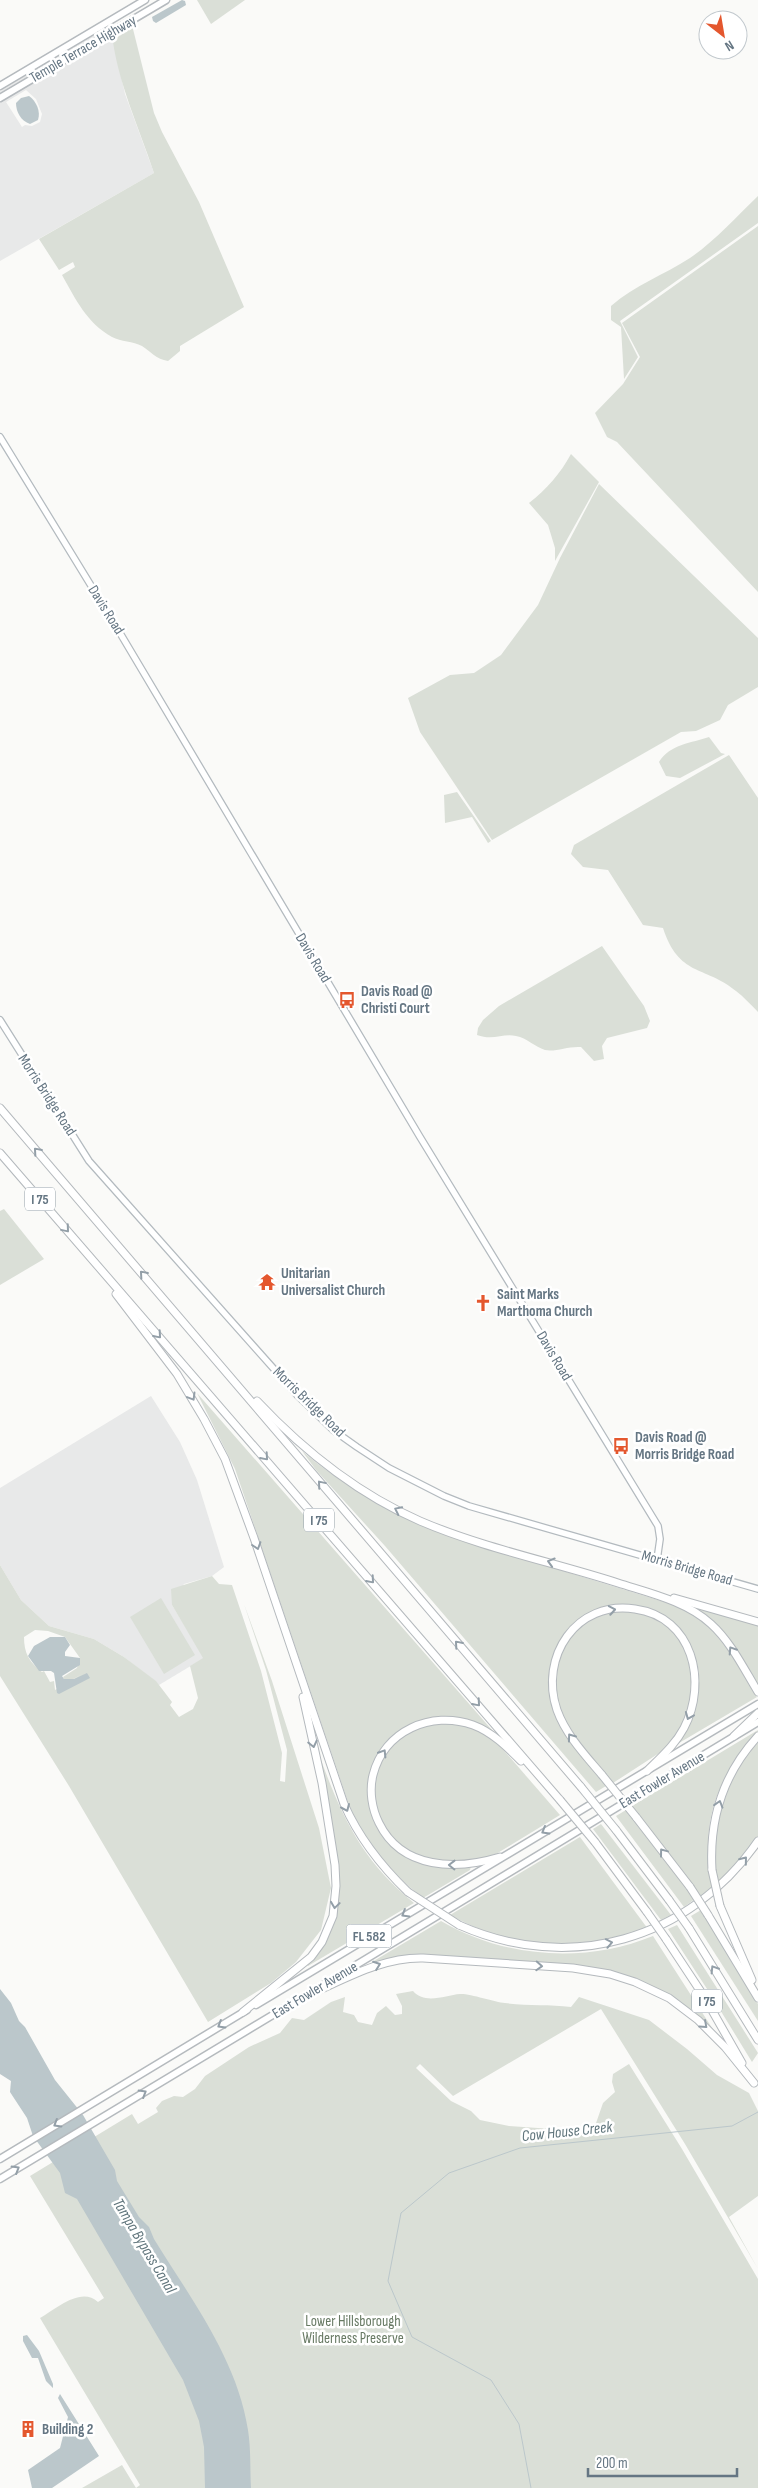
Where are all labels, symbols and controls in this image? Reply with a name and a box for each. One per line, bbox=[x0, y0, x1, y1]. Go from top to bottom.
north arrow bbox=[698, 10, 748, 60]
street label: Temple Terrace Highway bbox=[26, 11, 140, 87]
text: N bbox=[722, 37, 737, 55]
street label: Davis Road bbox=[84, 582, 128, 638]
street label: Davis Road bbox=[291, 930, 335, 986]
place label: Davis Road @ Christi Court bbox=[361, 982, 433, 1018]
bus stop icon: Davis Road @ Christi Court bbox=[337, 990, 357, 1010]
street label: Morris Bridge Road bbox=[14, 1051, 80, 1139]
one-way arrow bbox=[34, 1147, 43, 1156]
road number: I 75 bbox=[25, 1188, 55, 1210]
one-way arrow bbox=[60, 1224, 69, 1233]
place label: Unitarian Universalist Church bbox=[281, 1264, 385, 1300]
one-way arrow bbox=[140, 1270, 149, 1279]
temple icon: Unitarian Universalist Church bbox=[257, 1272, 277, 1292]
place label: Saint Marks Marthoma Church bbox=[497, 1285, 592, 1321]
church icon: Saint Marks Marthoma Church bbox=[473, 1293, 493, 1313]
street label: Davis Road bbox=[532, 1328, 576, 1384]
one-way arrow bbox=[152, 1329, 161, 1338]
street label: Morris Bridge Road bbox=[269, 1363, 349, 1441]
one-way arrow bbox=[185, 1392, 195, 1401]
place label: Davis Road @ Morris Bridge Road bbox=[635, 1428, 734, 1464]
bus stop icon: Davis Road @ Morris Bridge Road bbox=[611, 1436, 631, 1456]
one-way arrow bbox=[259, 1452, 268, 1461]
one-way arrow bbox=[318, 1481, 327, 1490]
one-way arrow bbox=[394, 1506, 403, 1516]
road number: I 75 bbox=[304, 1508, 334, 1532]
one-way arrow bbox=[251, 1541, 261, 1549]
street label: Morris Bridge Road bbox=[639, 1546, 735, 1590]
one-way arrow bbox=[548, 1558, 556, 1568]
one-way arrow bbox=[365, 1574, 374, 1583]
one-way arrow bbox=[607, 1605, 616, 1615]
one-way arrow bbox=[455, 1640, 464, 1649]
one-way arrow bbox=[729, 1647, 739, 1656]
one-way arrow bbox=[471, 1698, 480, 1707]
one-way arrow bbox=[685, 1712, 695, 1720]
one-way arrow bbox=[569, 1734, 577, 1743]
one-way arrow bbox=[307, 1740, 318, 1749]
street label: East Fowler Avenue bbox=[616, 1747, 708, 1813]
one-way arrow bbox=[377, 1750, 386, 1759]
one-way arrow bbox=[713, 1800, 723, 1809]
one-way arrow bbox=[339, 1803, 350, 1812]
one-way arrow bbox=[541, 1824, 550, 1834]
one-way arrow bbox=[661, 1849, 669, 1858]
one-way arrow bbox=[739, 1857, 747, 1866]
one-way arrow bbox=[448, 1860, 456, 1870]
one-way arrow bbox=[330, 1901, 341, 1909]
one-way arrow bbox=[402, 1908, 411, 1918]
road number: FL 582 bbox=[346, 1924, 392, 1948]
one-way arrow bbox=[604, 1938, 613, 1949]
street label: East Fowler Avenue bbox=[269, 1957, 361, 2023]
one-way arrow bbox=[373, 1961, 381, 1971]
one-way arrow bbox=[535, 1961, 543, 1972]
one-way arrow bbox=[711, 1965, 720, 1974]
road number: I 75 bbox=[692, 1990, 722, 2012]
one-way arrow bbox=[218, 2019, 227, 2029]
one-way arrow bbox=[699, 2019, 708, 2028]
one-way arrow bbox=[138, 2089, 147, 2099]
one-way arrow bbox=[54, 2118, 63, 2128]
water label: Cow House Creek bbox=[521, 2118, 614, 2146]
one-way arrow bbox=[10, 2166, 19, 2176]
water label: Tampa Bypass Canal bbox=[108, 2195, 180, 2298]
park label: Lower Hillsborough Wilderness Preserve bbox=[302, 2312, 404, 2348]
building icon: Building 2 bbox=[18, 2419, 38, 2439]
place label: Building 2 bbox=[42, 2420, 93, 2439]
scale bar bbox=[588, 2446, 737, 2478]
text: 200 m bbox=[596, 2454, 628, 2473]

